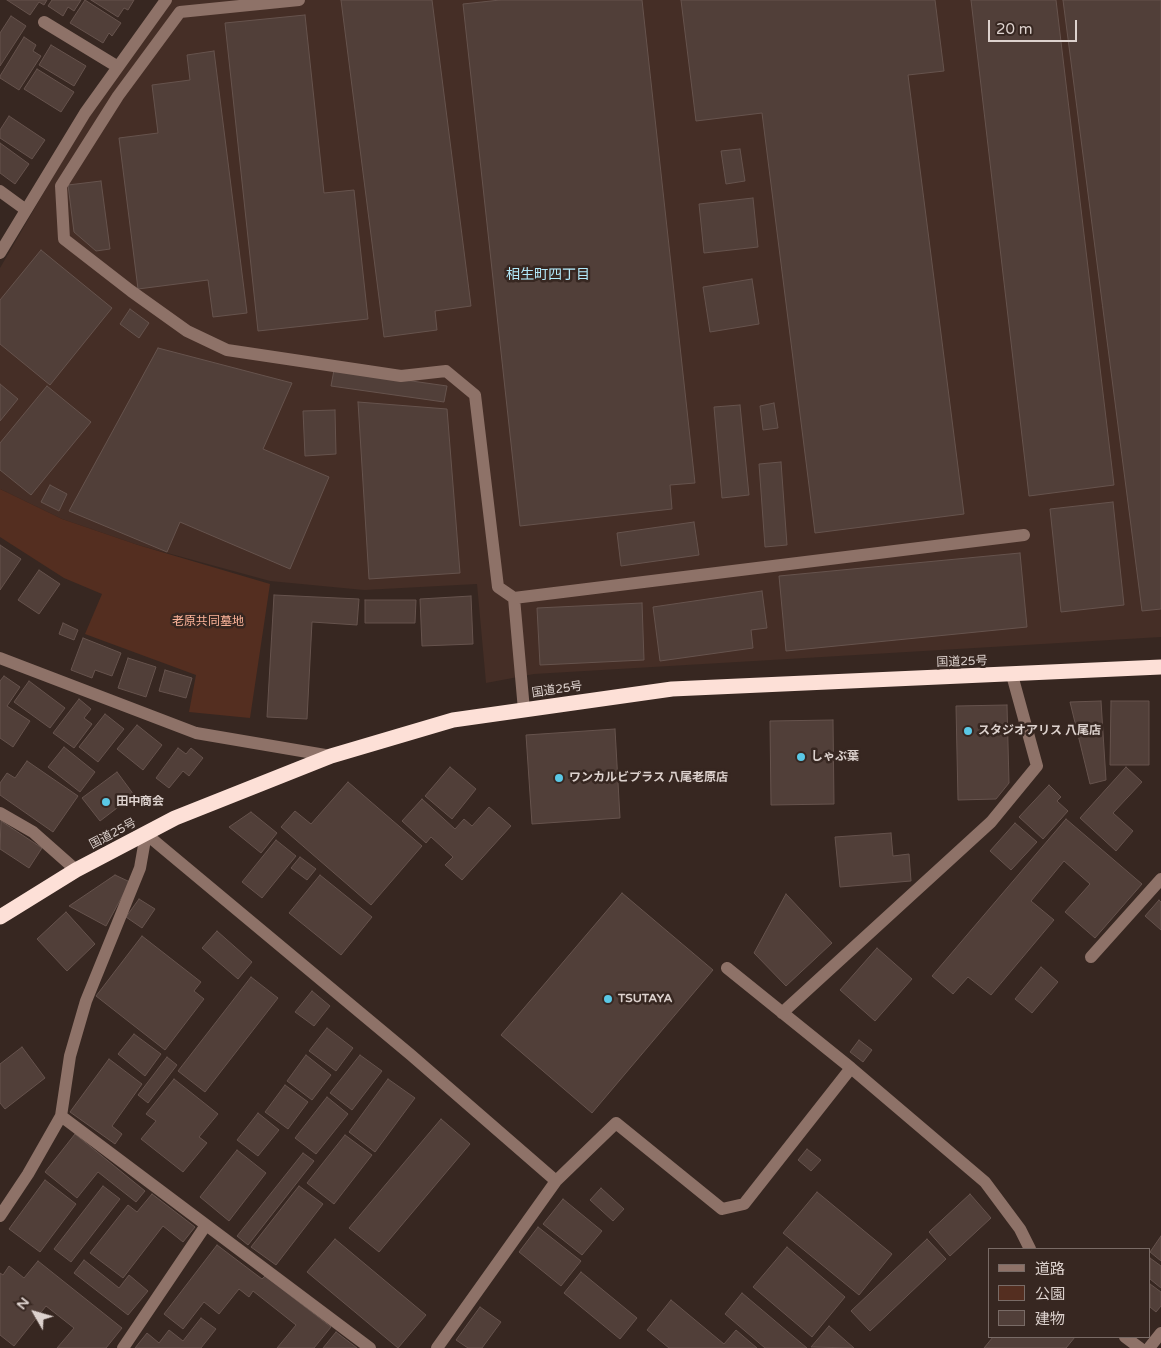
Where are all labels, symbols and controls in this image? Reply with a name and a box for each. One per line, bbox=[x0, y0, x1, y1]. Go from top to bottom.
scale bar bbox=[991, 10, 1080, 42]
text: 20 m bbox=[996, 20, 1033, 38]
district label: 相生町四丁目 bbox=[506, 267, 590, 283]
park label: 老原共同墓地 bbox=[172, 615, 244, 629]
street label: 国道25号 bbox=[936, 654, 988, 670]
street label: 国道25号 bbox=[531, 679, 583, 701]
place label: スタジオアリス 八尾店 bbox=[978, 724, 1101, 738]
marker: スタジオアリス 八尾店 bbox=[962, 725, 974, 737]
place label: しゃぶ葉 bbox=[811, 750, 859, 764]
marker: しゃぶ葉 bbox=[795, 751, 807, 763]
place label: ワンカルビプラス 八尾老原店 bbox=[569, 771, 728, 785]
marker: ワンカルビプラス 八尾老原店 bbox=[553, 772, 565, 784]
place label: 田中商会 bbox=[116, 795, 164, 809]
marker: 田中商会 bbox=[100, 796, 112, 808]
street label: 国道25号 bbox=[87, 816, 139, 852]
place label: TSUTAYA bbox=[618, 992, 672, 1006]
marker: TSUTAYA bbox=[602, 993, 614, 1005]
legend bbox=[988, 1248, 1151, 1338]
text: 道路 bbox=[1035, 1260, 1065, 1278]
text: 公園 bbox=[1035, 1285, 1065, 1303]
north arrow bbox=[10, 1288, 60, 1338]
text: N bbox=[13, 1294, 33, 1313]
text: 建物 bbox=[1035, 1310, 1065, 1328]

